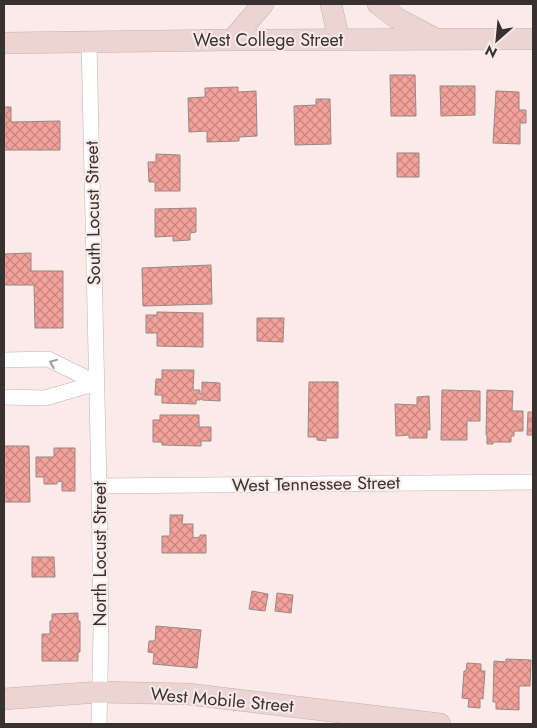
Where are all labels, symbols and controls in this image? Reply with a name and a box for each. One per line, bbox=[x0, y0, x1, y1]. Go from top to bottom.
north arrow bbox=[472, 15, 522, 65]
street label: West College Street bbox=[193, 27, 344, 53]
text: N bbox=[482, 40, 501, 63]
street label: South Locust Street bbox=[79, 140, 107, 285]
one-way arrow bbox=[49, 359, 58, 369]
street label: West Tennessee Street bbox=[232, 470, 401, 498]
street label: North Locust Street bbox=[87, 481, 113, 627]
street label: West Mobile Street bbox=[149, 681, 295, 719]

